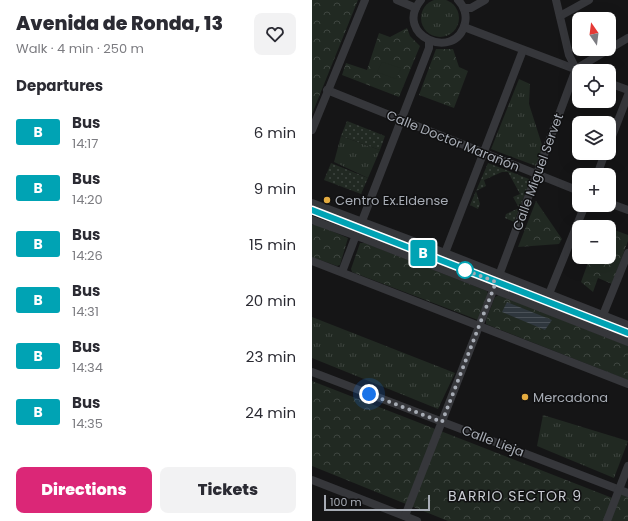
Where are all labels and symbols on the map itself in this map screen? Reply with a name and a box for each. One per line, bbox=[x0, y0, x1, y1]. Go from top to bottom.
north arrow bbox=[572, 12, 616, 56]
street label: Calle Doctor Marañón bbox=[384, 106, 522, 176]
street label: Calle Miguel Servet bbox=[508, 110, 568, 233]
place label: Centro Ex.Eldense bbox=[335, 191, 448, 210]
marker: Centro Ex.Eldense bbox=[322, 195, 332, 205]
line badge: B bbox=[410, 240, 436, 266]
unlabelled marker bbox=[456, 261, 474, 279]
your location bbox=[359, 384, 379, 404]
place label: Mercadona bbox=[533, 388, 608, 407]
marker: Mercadona bbox=[520, 392, 530, 402]
street label: Calle Lieja bbox=[459, 420, 527, 462]
district label: BARRIO SECTOR 9 bbox=[448, 486, 582, 506]
scale bar bbox=[324, 493, 430, 512]

